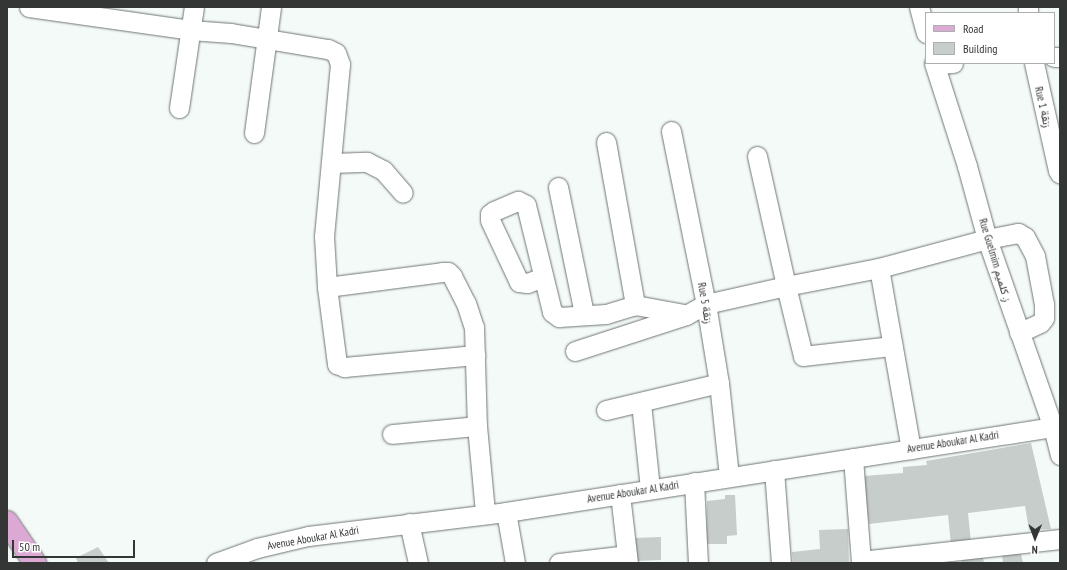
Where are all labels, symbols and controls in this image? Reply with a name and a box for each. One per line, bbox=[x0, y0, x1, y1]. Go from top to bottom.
legend bbox=[925, 12, 1055, 64]
text: Road bbox=[963, 21, 983, 36]
text: Building bbox=[963, 41, 998, 56]
street label: Rue 1 زنقة bbox=[1032, 85, 1054, 129]
street label: Rue Guelmim ز. كلميم bbox=[976, 216, 1014, 304]
street label: Rue 5 زنقة bbox=[695, 281, 715, 325]
street label: Avenue Aboukar Al Kadri bbox=[906, 428, 1000, 456]
street label: Avenue Aboukar Al Kadri bbox=[586, 478, 680, 506]
north arrow bbox=[1015, 518, 1055, 558]
street label: Avenue Aboukar Al Kadri bbox=[266, 523, 360, 553]
scale bar bbox=[14, 532, 137, 558]
text: 50 m bbox=[19, 539, 40, 554]
text: N bbox=[1032, 543, 1038, 557]

